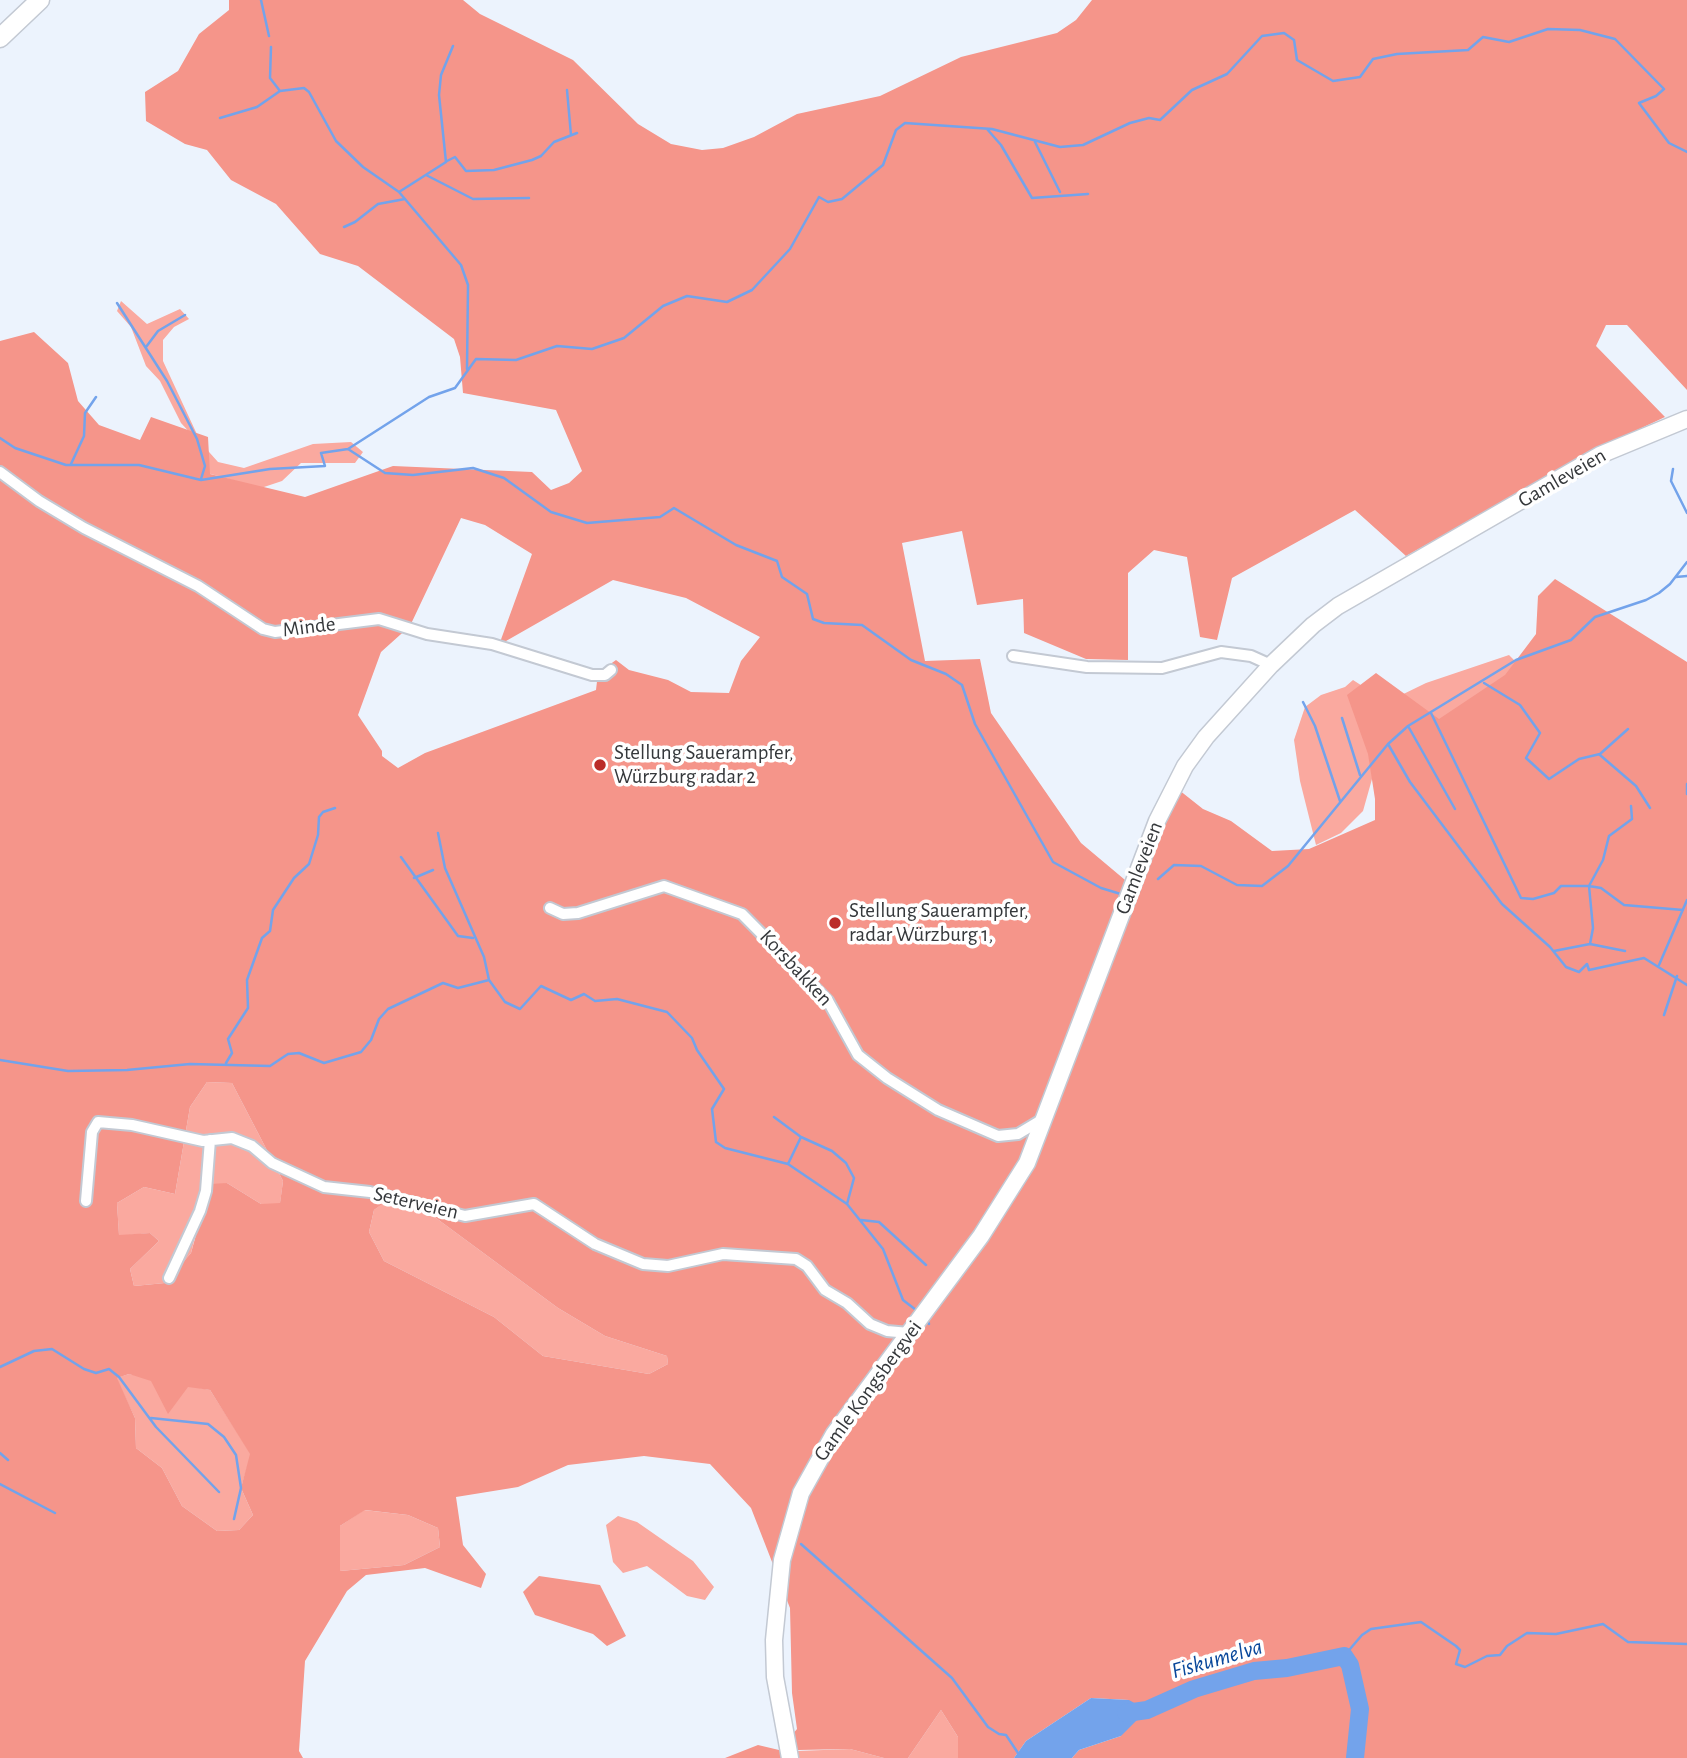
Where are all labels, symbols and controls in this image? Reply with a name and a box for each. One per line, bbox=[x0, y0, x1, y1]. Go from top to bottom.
street label: Gamleveien bbox=[1514, 443, 1610, 513]
street label: Minde bbox=[281, 611, 337, 643]
place label: Stellung Sauerampfer, Würzburg radar 2 bbox=[614, 740, 794, 790]
marker: Stellung Sauerampfer, Würzburg radar 2 bbox=[592, 757, 608, 773]
street label: Gamleveien bbox=[1110, 818, 1168, 918]
place label: Stellung Sauerampfer, radar Würzburg 1, bbox=[849, 898, 1029, 948]
marker: Stellung Sauerampfer, radar Würzburg 1, bbox=[827, 915, 843, 931]
street label: Korsbakken bbox=[754, 924, 838, 1012]
street label: Seterveien bbox=[371, 1181, 461, 1225]
street label: Gamle Kongsbergvei bbox=[808, 1316, 928, 1466]
water label: Fiskumelva bbox=[1168, 1633, 1266, 1685]

